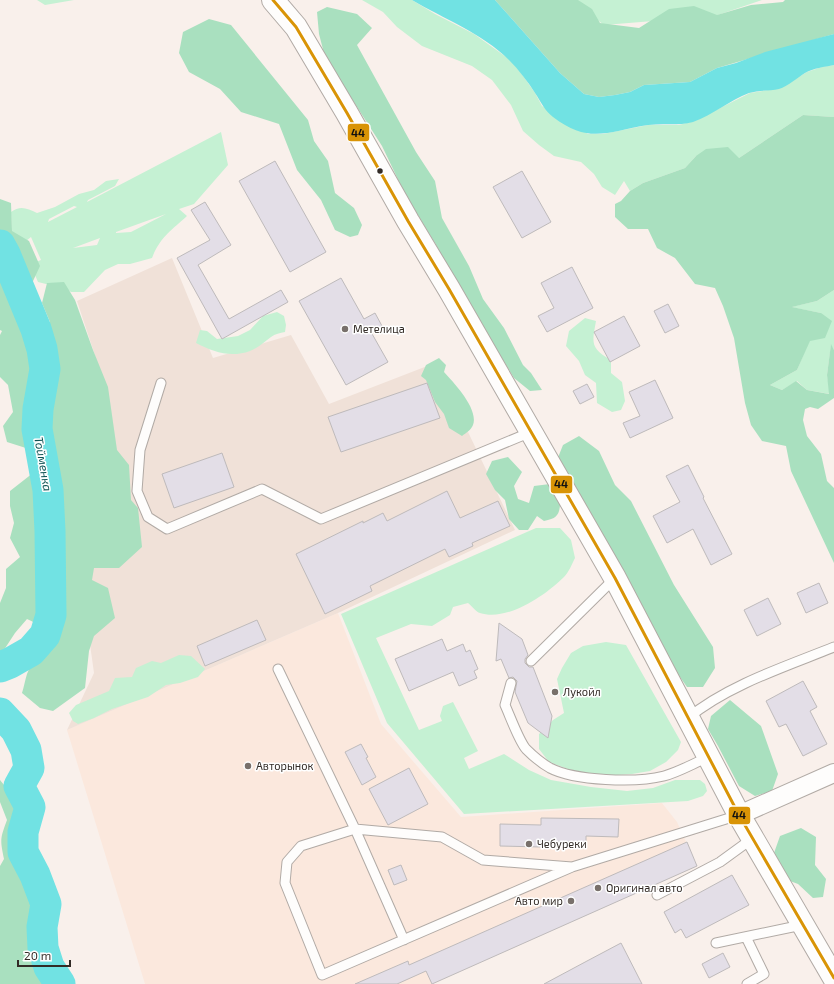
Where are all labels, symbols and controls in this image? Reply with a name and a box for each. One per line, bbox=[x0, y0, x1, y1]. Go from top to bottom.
line badge: 44 bbox=[347, 123, 370, 142]
text: 44 bbox=[351, 126, 365, 139]
unlabelled marker bbox=[375, 166, 385, 176]
place label: Метелица bbox=[353, 322, 405, 335]
marker: Метелица bbox=[340, 324, 350, 334]
water label: Тойменка bbox=[32, 436, 56, 492]
line badge: 44 bbox=[550, 475, 573, 494]
text: 44 bbox=[554, 477, 568, 490]
place label: Лукойл bbox=[563, 685, 601, 699]
marker: Лукойл bbox=[550, 687, 560, 697]
place label: Авторынок bbox=[256, 759, 314, 772]
marker: Авторынок bbox=[243, 761, 253, 771]
line badge: 44 bbox=[728, 806, 751, 825]
text: 44 bbox=[732, 808, 746, 821]
place label: Чебуреки bbox=[537, 837, 587, 851]
marker: Чебуреки bbox=[524, 839, 534, 849]
place label: Оригинал авто bbox=[606, 881, 683, 894]
marker: Оригинал авто bbox=[593, 883, 603, 893]
place label: Авто мир bbox=[515, 894, 563, 907]
marker: Авто мир bbox=[566, 896, 576, 906]
scale bar bbox=[18, 942, 70, 968]
text: 20 m bbox=[24, 948, 51, 962]

